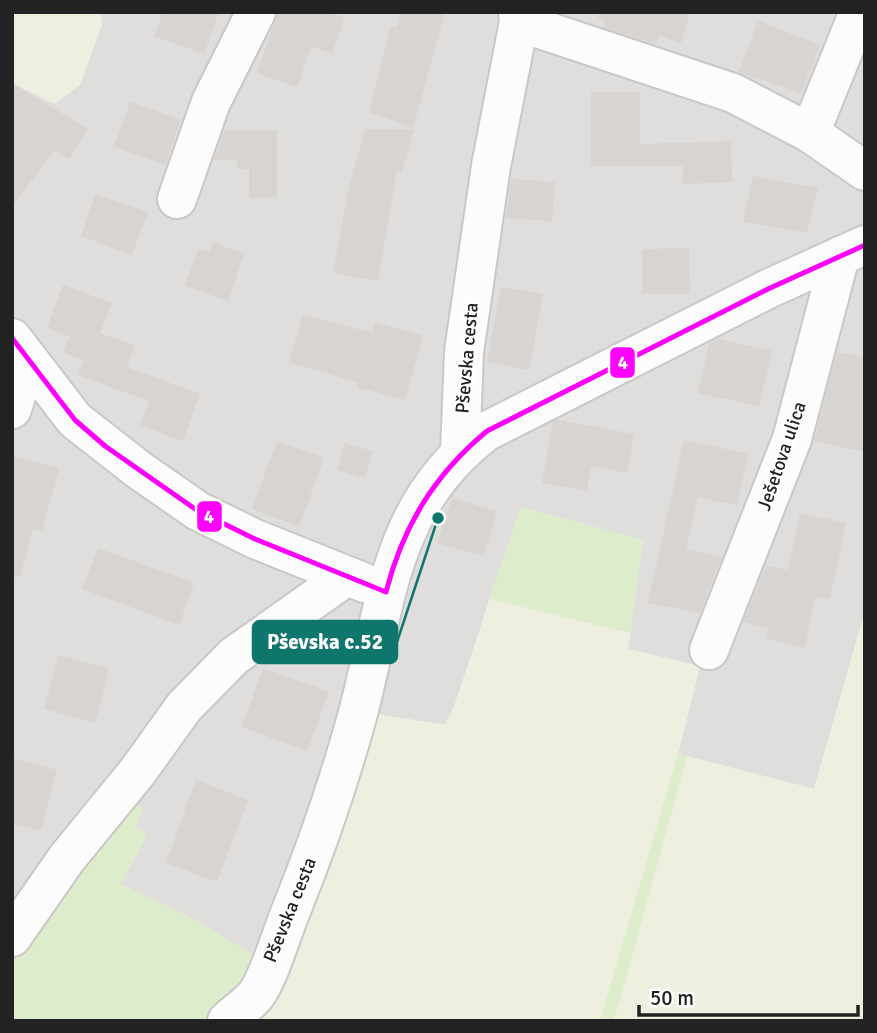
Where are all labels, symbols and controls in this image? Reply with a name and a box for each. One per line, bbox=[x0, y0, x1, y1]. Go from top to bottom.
street label: Pševska cesta bbox=[450, 302, 484, 414]
line badge: 4 bbox=[609, 346, 636, 379]
text: 4 bbox=[618, 351, 628, 375]
street label: Ješetova ulica bbox=[752, 398, 812, 514]
line badge: 4 bbox=[196, 500, 223, 533]
text: 4 bbox=[204, 505, 214, 529]
callout: Pševska c.52 bbox=[253, 621, 397, 663]
text: Pševska c.52 bbox=[267, 629, 383, 655]
street label: Pševska cesta bbox=[258, 854, 322, 966]
scale bar bbox=[639, 974, 858, 1018]
text: 50 m bbox=[650, 985, 694, 1011]

